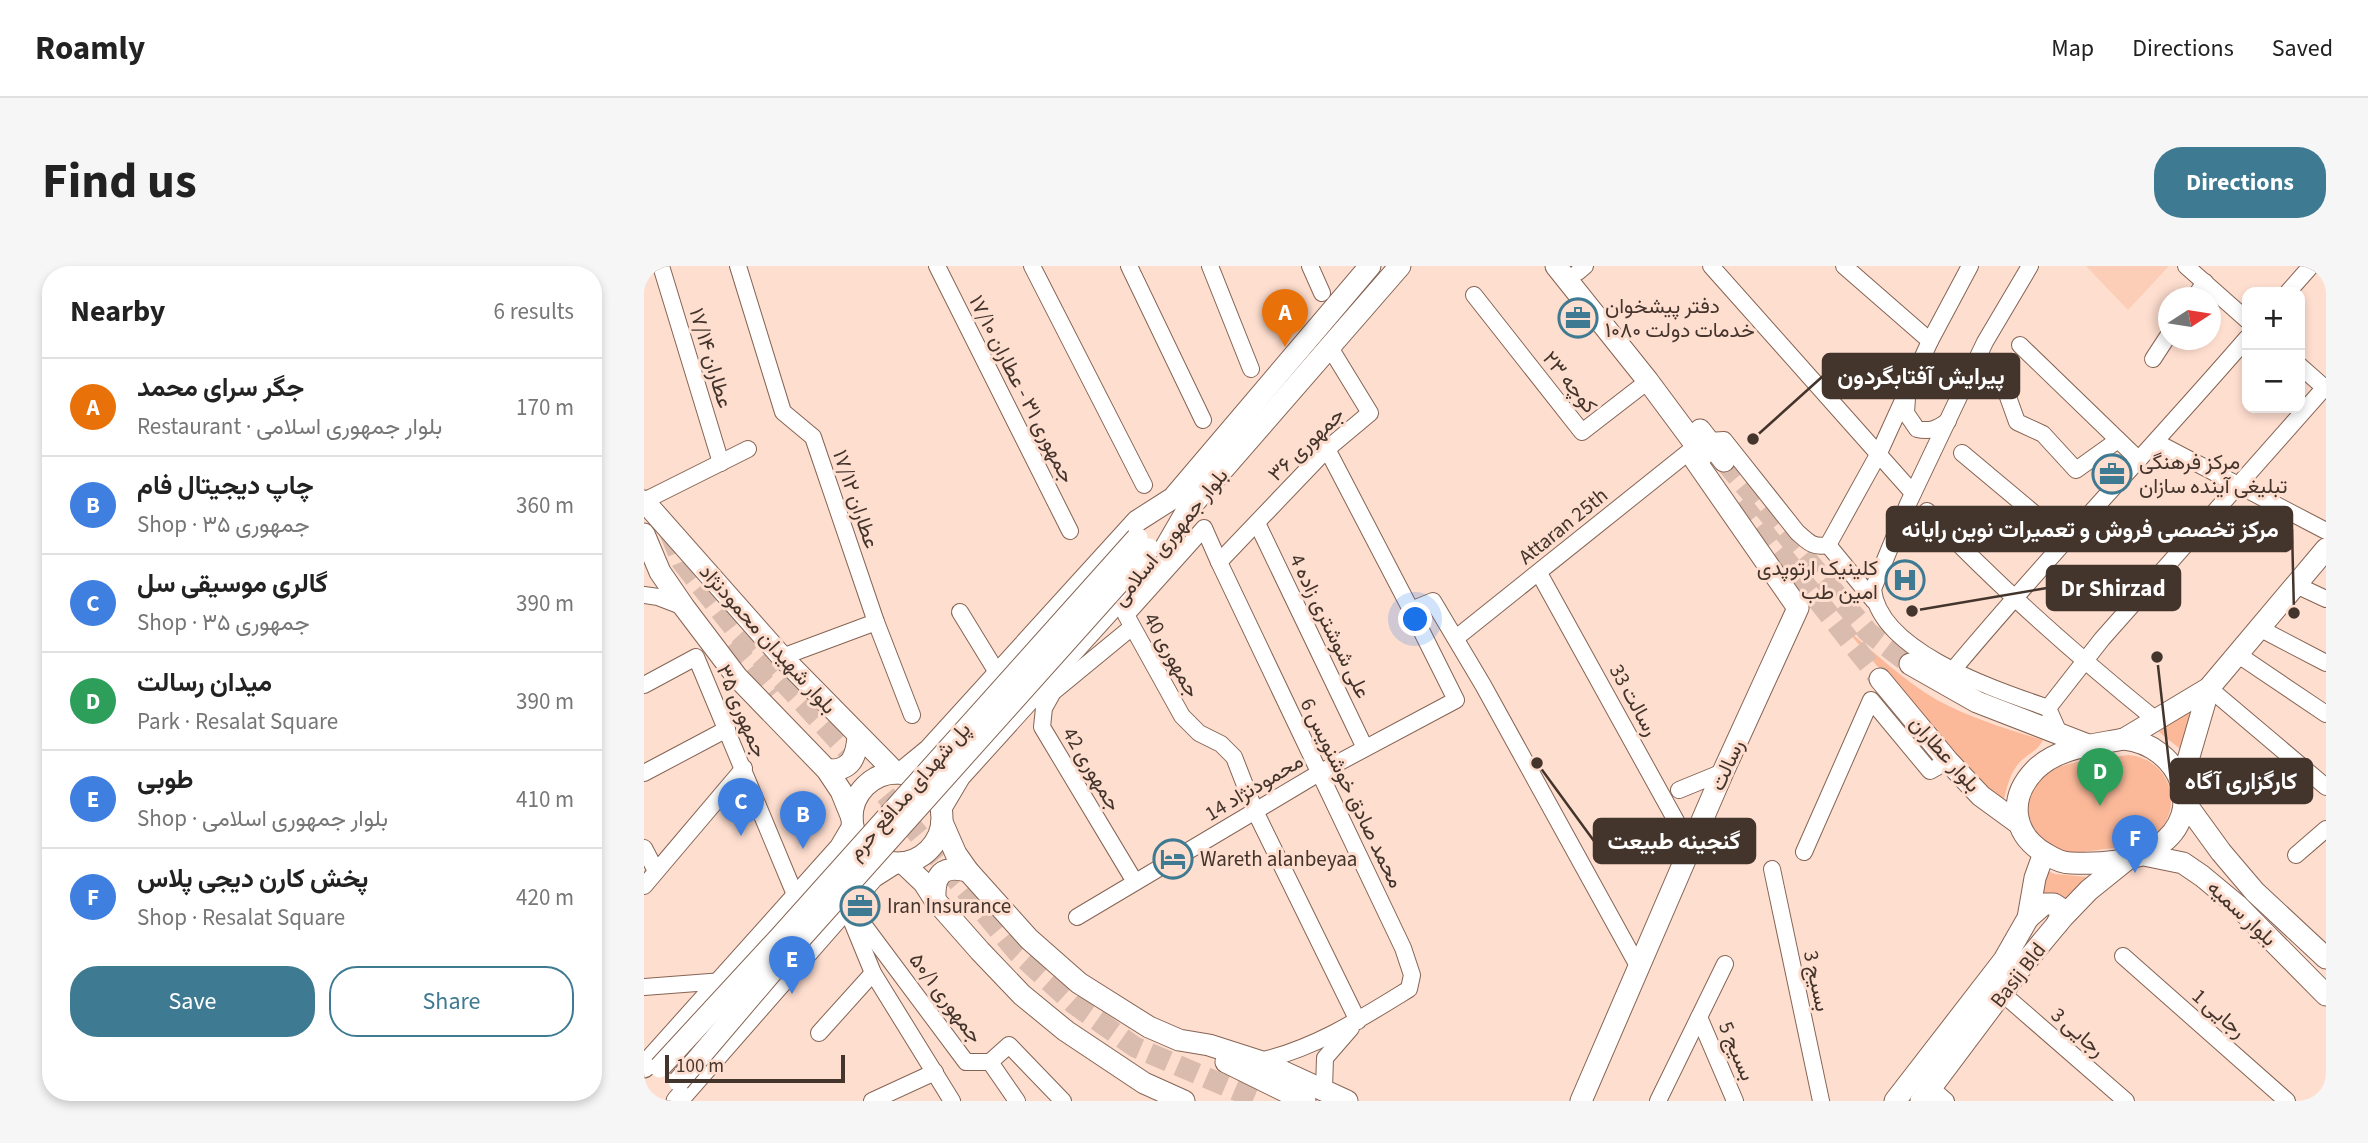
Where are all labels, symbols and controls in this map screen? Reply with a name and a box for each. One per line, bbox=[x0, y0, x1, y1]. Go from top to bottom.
text: Roamly bbox=[35, 25, 145, 72]
text: Map bbox=[2051, 31, 2094, 66]
text: Directions bbox=[2132, 31, 2234, 66]
text: Saved bbox=[2272, 31, 2333, 66]
text: Find us bbox=[42, 147, 197, 217]
button: Directions bbox=[2154, 147, 2326, 218]
north arrow bbox=[2158, 287, 2221, 350]
map controls bbox=[2242, 287, 2305, 413]
button: + bbox=[2242, 287, 2305, 350]
pin: A bbox=[1262, 289, 1308, 347]
text: Nearby bbox=[70, 290, 165, 333]
street label: جمهوری ۳۱ - عطاران ۱۷/۱۰ bbox=[962, 290, 1082, 488]
place label: دفتر پیشخوان خدمات دولت ۱۰۸۰ bbox=[1605, 291, 1755, 345]
text: 6 results bbox=[494, 295, 574, 328]
office icon: دفتر پیشخوان خدمات دولت ۱۰۸۰ bbox=[1557, 297, 1599, 339]
street label: عطاران ۱۷/۱۴ bbox=[682, 304, 740, 412]
street label: کوچه ۲۳ bbox=[1535, 344, 1605, 420]
button: − bbox=[2242, 350, 2305, 413]
callout: پیرایش آفتابگردون bbox=[1823, 354, 2019, 398]
text: پیرایش آفتابگردون bbox=[1837, 360, 2005, 393]
text: جگر سرای محمد bbox=[137, 369, 304, 406]
text: A bbox=[86, 391, 100, 424]
text: 170 m bbox=[516, 391, 574, 424]
street label: جمهوری ۳۶ bbox=[1261, 400, 1351, 488]
text: Restaurant · بلوار جمهوری اسلامی bbox=[137, 410, 442, 443]
street label: عطاران ۱۷/۱۲ bbox=[825, 446, 887, 552]
place label: مرکز فرهنگی تبلیغی آینده سازان bbox=[2139, 447, 2287, 501]
office icon: مرکز فرهنگی تبلیغی آینده سازان bbox=[2091, 453, 2133, 495]
street label: بلوار جمهوری اسلامی bbox=[1105, 462, 1235, 612]
text: چاپ دیجیتال فام bbox=[137, 467, 314, 504]
street label: Attaran 25th bbox=[1512, 481, 1614, 571]
text: B bbox=[86, 489, 100, 522]
text: 360 m bbox=[516, 489, 574, 522]
callout: مرکز تخصصی فروش و تعمیرات نوین رایانه bbox=[1887, 507, 2292, 551]
text: Shop · جمهوری ۳۵ bbox=[137, 508, 310, 541]
text: مرکز تخصصی فروش و تعمیرات نوین رایانه bbox=[1901, 513, 2279, 546]
street label: علی شوشتری زاده 4 bbox=[1282, 549, 1378, 703]
place label: کلینیک ارتوپدی امین طب bbox=[1757, 553, 1878, 607]
street label: بلوار شهیدان محمودنژاد bbox=[692, 557, 844, 721]
hospital icon: کلینیک ارتوپدی امین طب bbox=[1884, 559, 1926, 601]
text: گالری موسیقی سل bbox=[137, 565, 328, 602]
callout: Dr Shirzad bbox=[2047, 566, 2180, 610]
text: Dr Shirzad bbox=[2060, 572, 2166, 605]
text: C bbox=[86, 587, 100, 620]
text: 390 m bbox=[516, 587, 574, 620]
your location bbox=[1398, 602, 1432, 636]
text: Shop · جمهوری ۳۵ bbox=[137, 606, 310, 639]
street label: جمهوری 40 bbox=[1136, 607, 1208, 703]
street label: رسالت 33 bbox=[1602, 659, 1666, 741]
street label: جمهوری ۳۵ bbox=[709, 660, 775, 762]
text: میدان رسالت bbox=[137, 664, 272, 701]
text: D bbox=[86, 685, 100, 718]
text: 390 m bbox=[516, 685, 574, 718]
street label: محمد صادق خوشنویس 6 bbox=[1293, 693, 1411, 893]
text: Park · Resalat Square bbox=[137, 705, 338, 738]
street label: بلوار عطاران bbox=[1902, 709, 1988, 799]
street label: پل شهدای مدافع حرم bbox=[841, 715, 977, 867]
street label: جمهوری 42 bbox=[1055, 721, 1129, 817]
street label: رسالت bbox=[1702, 735, 1752, 795]
street label: محمودنژاد 14 bbox=[1199, 746, 1309, 828]
pin: D bbox=[2077, 748, 2123, 806]
callout: کارگزاری آگاه bbox=[2171, 759, 2312, 803]
text: طوبی bbox=[137, 761, 193, 798]
text: کارگزاری آگاه bbox=[2185, 765, 2297, 798]
pin: C bbox=[718, 778, 764, 836]
text: E bbox=[87, 783, 99, 816]
text: 410 m bbox=[516, 783, 574, 816]
pin: B bbox=[780, 791, 826, 849]
text: Shop · بلوار جمهوری اسلامی bbox=[137, 802, 388, 835]
pin: F bbox=[2112, 815, 2158, 873]
callout: گنجینه طبیعت bbox=[1594, 819, 1755, 863]
text: گنجینه طبیعت bbox=[1607, 825, 1741, 858]
hotel icon: Wareth alanbeyaa bbox=[1152, 838, 1194, 880]
place label: Wareth alanbeyaa bbox=[1200, 844, 1357, 874]
text: پخش کارن دیجی پلاس bbox=[137, 860, 368, 897]
street label: بلوار سمیه bbox=[2200, 873, 2284, 953]
text: F bbox=[87, 881, 99, 914]
text: 420 m bbox=[516, 881, 574, 914]
office icon: Iran Insurance bbox=[839, 885, 881, 927]
place label: Iran Insurance bbox=[887, 891, 1011, 921]
text: Shop · Resalat Square bbox=[137, 901, 345, 934]
pin: E bbox=[769, 936, 815, 994]
street label: Basij Bld bbox=[1983, 936, 2053, 1014]
street label: جمهوری ۵۰/۱ bbox=[902, 946, 990, 1050]
street label: بسیج 3 bbox=[1796, 948, 1838, 1014]
button: Save bbox=[70, 966, 315, 1037]
button: Share bbox=[329, 966, 574, 1037]
street label: رجایی 1 bbox=[2185, 981, 2253, 1045]
street label: رجایی 3 bbox=[2044, 1000, 2112, 1064]
street label: بسیج 5 bbox=[1711, 1017, 1763, 1085]
scale bar bbox=[665, 1052, 845, 1084]
text: 100 m bbox=[676, 1053, 724, 1080]

